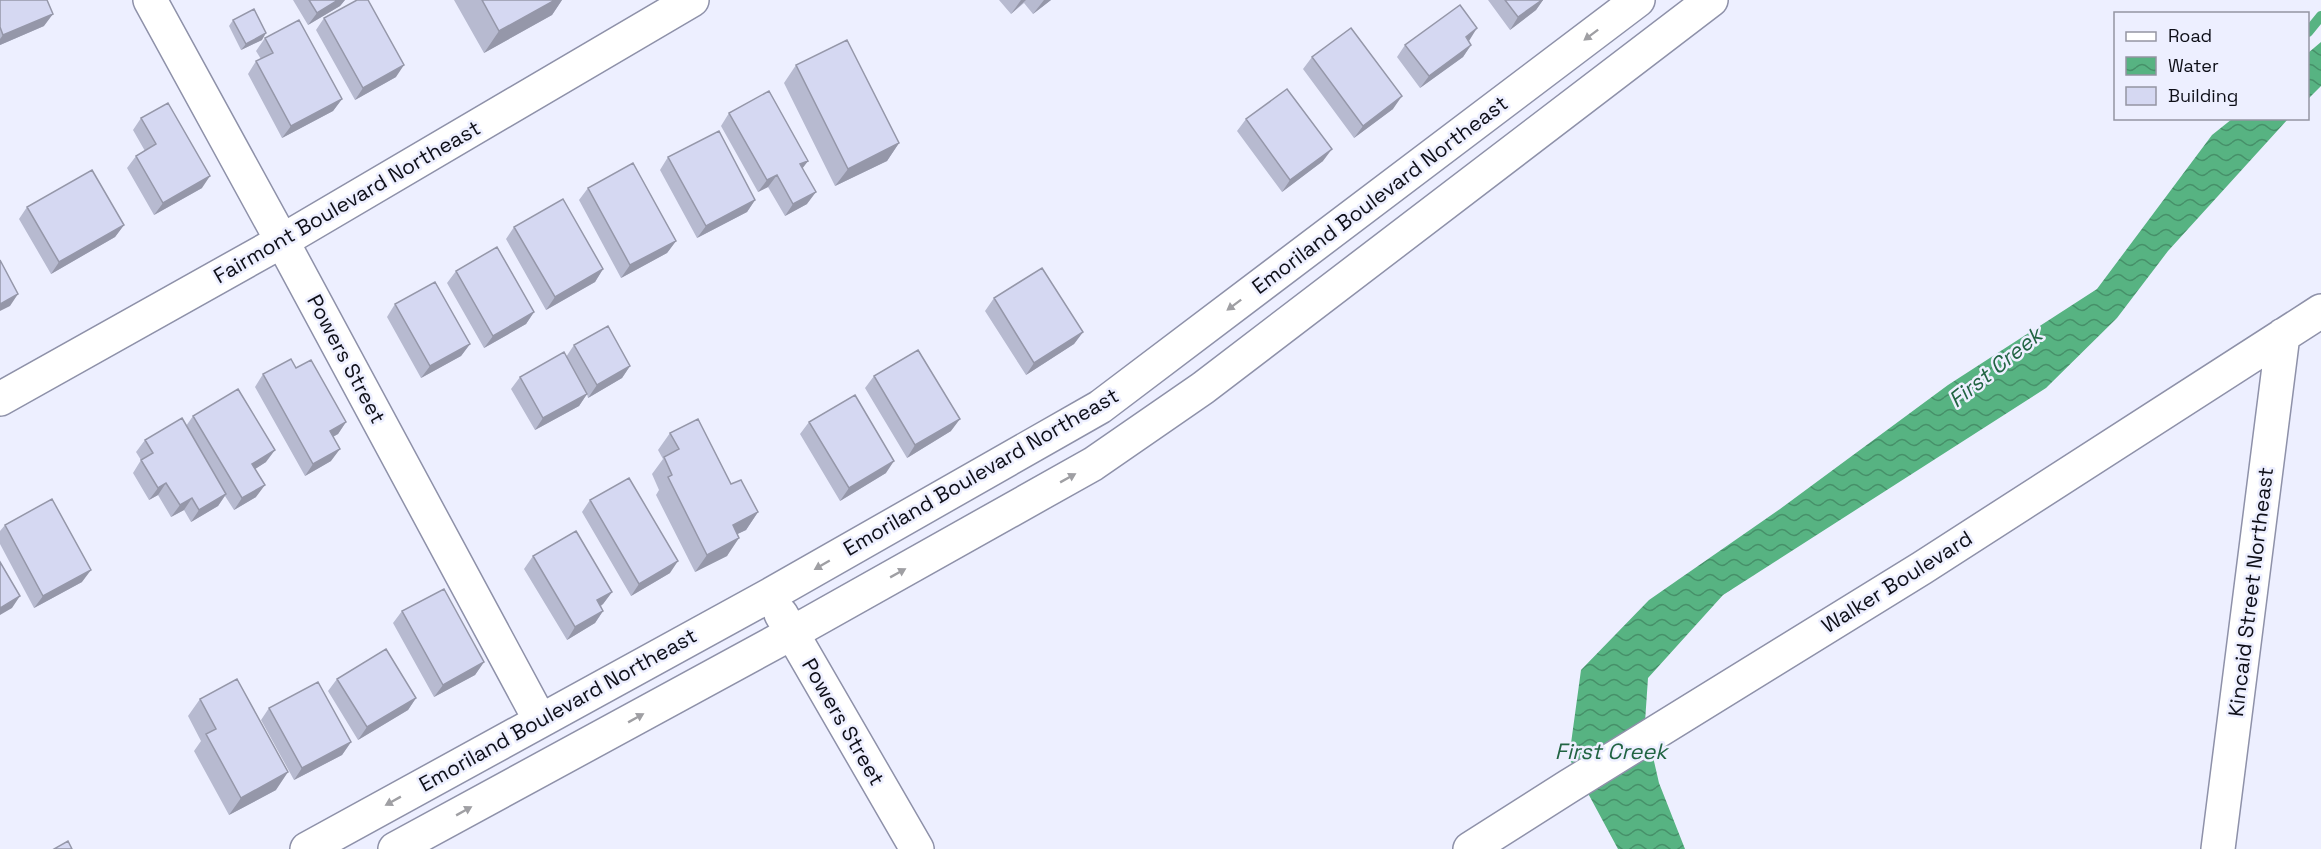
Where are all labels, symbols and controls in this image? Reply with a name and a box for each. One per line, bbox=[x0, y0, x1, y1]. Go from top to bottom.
legend bbox=[2114, 12, 2309, 120]
text: Road bbox=[2168, 24, 2212, 47]
one-way arrow bbox=[1583, 29, 1599, 42]
text: Water bbox=[2168, 54, 2219, 77]
text: Building bbox=[2168, 84, 2238, 107]
street label: Emoriland Boulevard Northeast bbox=[1246, 89, 1513, 300]
street label: Fairmont Boulevard Northeast bbox=[209, 114, 485, 289]
street label: Powers Street bbox=[301, 290, 392, 428]
one-way arrow bbox=[1227, 299, 1243, 311]
water label: First Creek bbox=[1943, 319, 2049, 413]
street label: Emoriland Boulevard Northeast bbox=[838, 381, 1123, 562]
street label: Kincaid Street Northeast bbox=[2222, 466, 2279, 718]
one-way arrow bbox=[1060, 473, 1077, 483]
street label: Walker Boulevard bbox=[1816, 524, 1977, 639]
one-way arrow bbox=[813, 560, 830, 570]
one-way arrow bbox=[890, 568, 907, 578]
street label: Emoriland Boulevard Northeast bbox=[414, 622, 701, 797]
street label: Powers Street bbox=[796, 653, 891, 790]
one-way arrow bbox=[627, 713, 644, 723]
water label: First Creek bbox=[1555, 737, 1669, 765]
one-way arrow bbox=[384, 796, 401, 806]
one-way arrow bbox=[456, 806, 473, 816]

